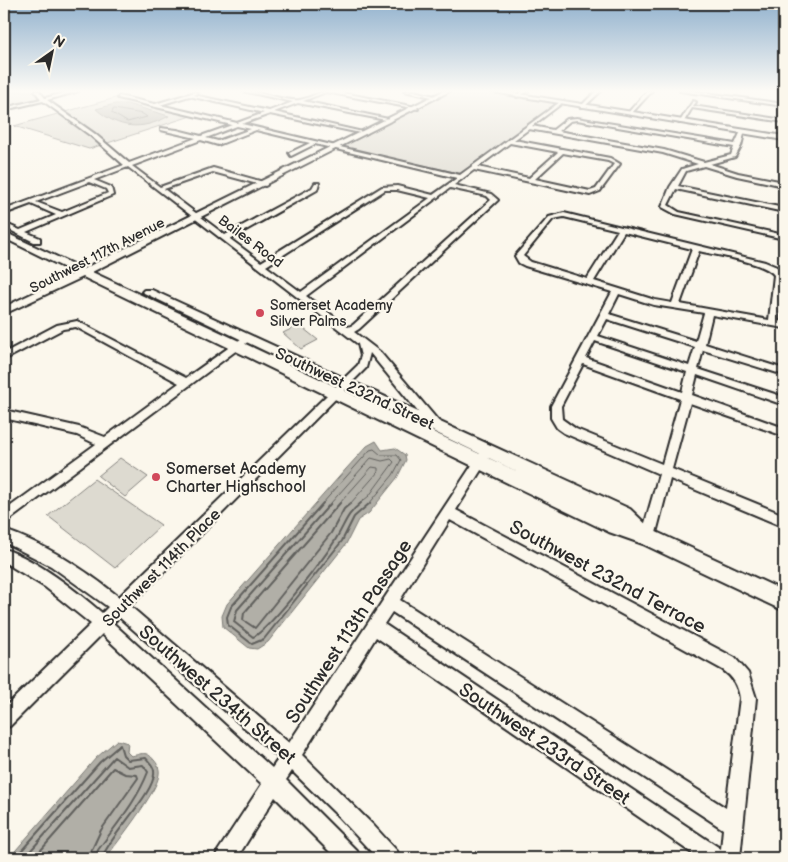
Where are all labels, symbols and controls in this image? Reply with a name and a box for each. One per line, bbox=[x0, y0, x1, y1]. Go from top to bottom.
north arrow bbox=[28, 28, 78, 78]
text: N bbox=[50, 32, 68, 52]
street label: Bailes Road bbox=[215, 212, 286, 271]
street label: Southwest 117th Avenue bbox=[27, 214, 168, 297]
place label: Somerset Academy Silver Palms bbox=[270, 297, 393, 330]
marker: Somerset Academy Silver Palms bbox=[254, 307, 266, 319]
street label: Southwest 232nd Street bbox=[272, 344, 437, 435]
place label: Somerset Academy Charter Highschool bbox=[166, 460, 307, 497]
marker: Somerset Academy Charter Highschool bbox=[150, 471, 162, 483]
street label: Southwest 114th Place bbox=[99, 505, 225, 631]
street label: Southwest 232nd Terrace bbox=[505, 516, 709, 639]
street label: Southwest 113th Passage bbox=[281, 535, 417, 728]
street label: Southwest 234th Street bbox=[134, 621, 300, 770]
street label: Southwest 233rd Street bbox=[454, 678, 634, 810]

